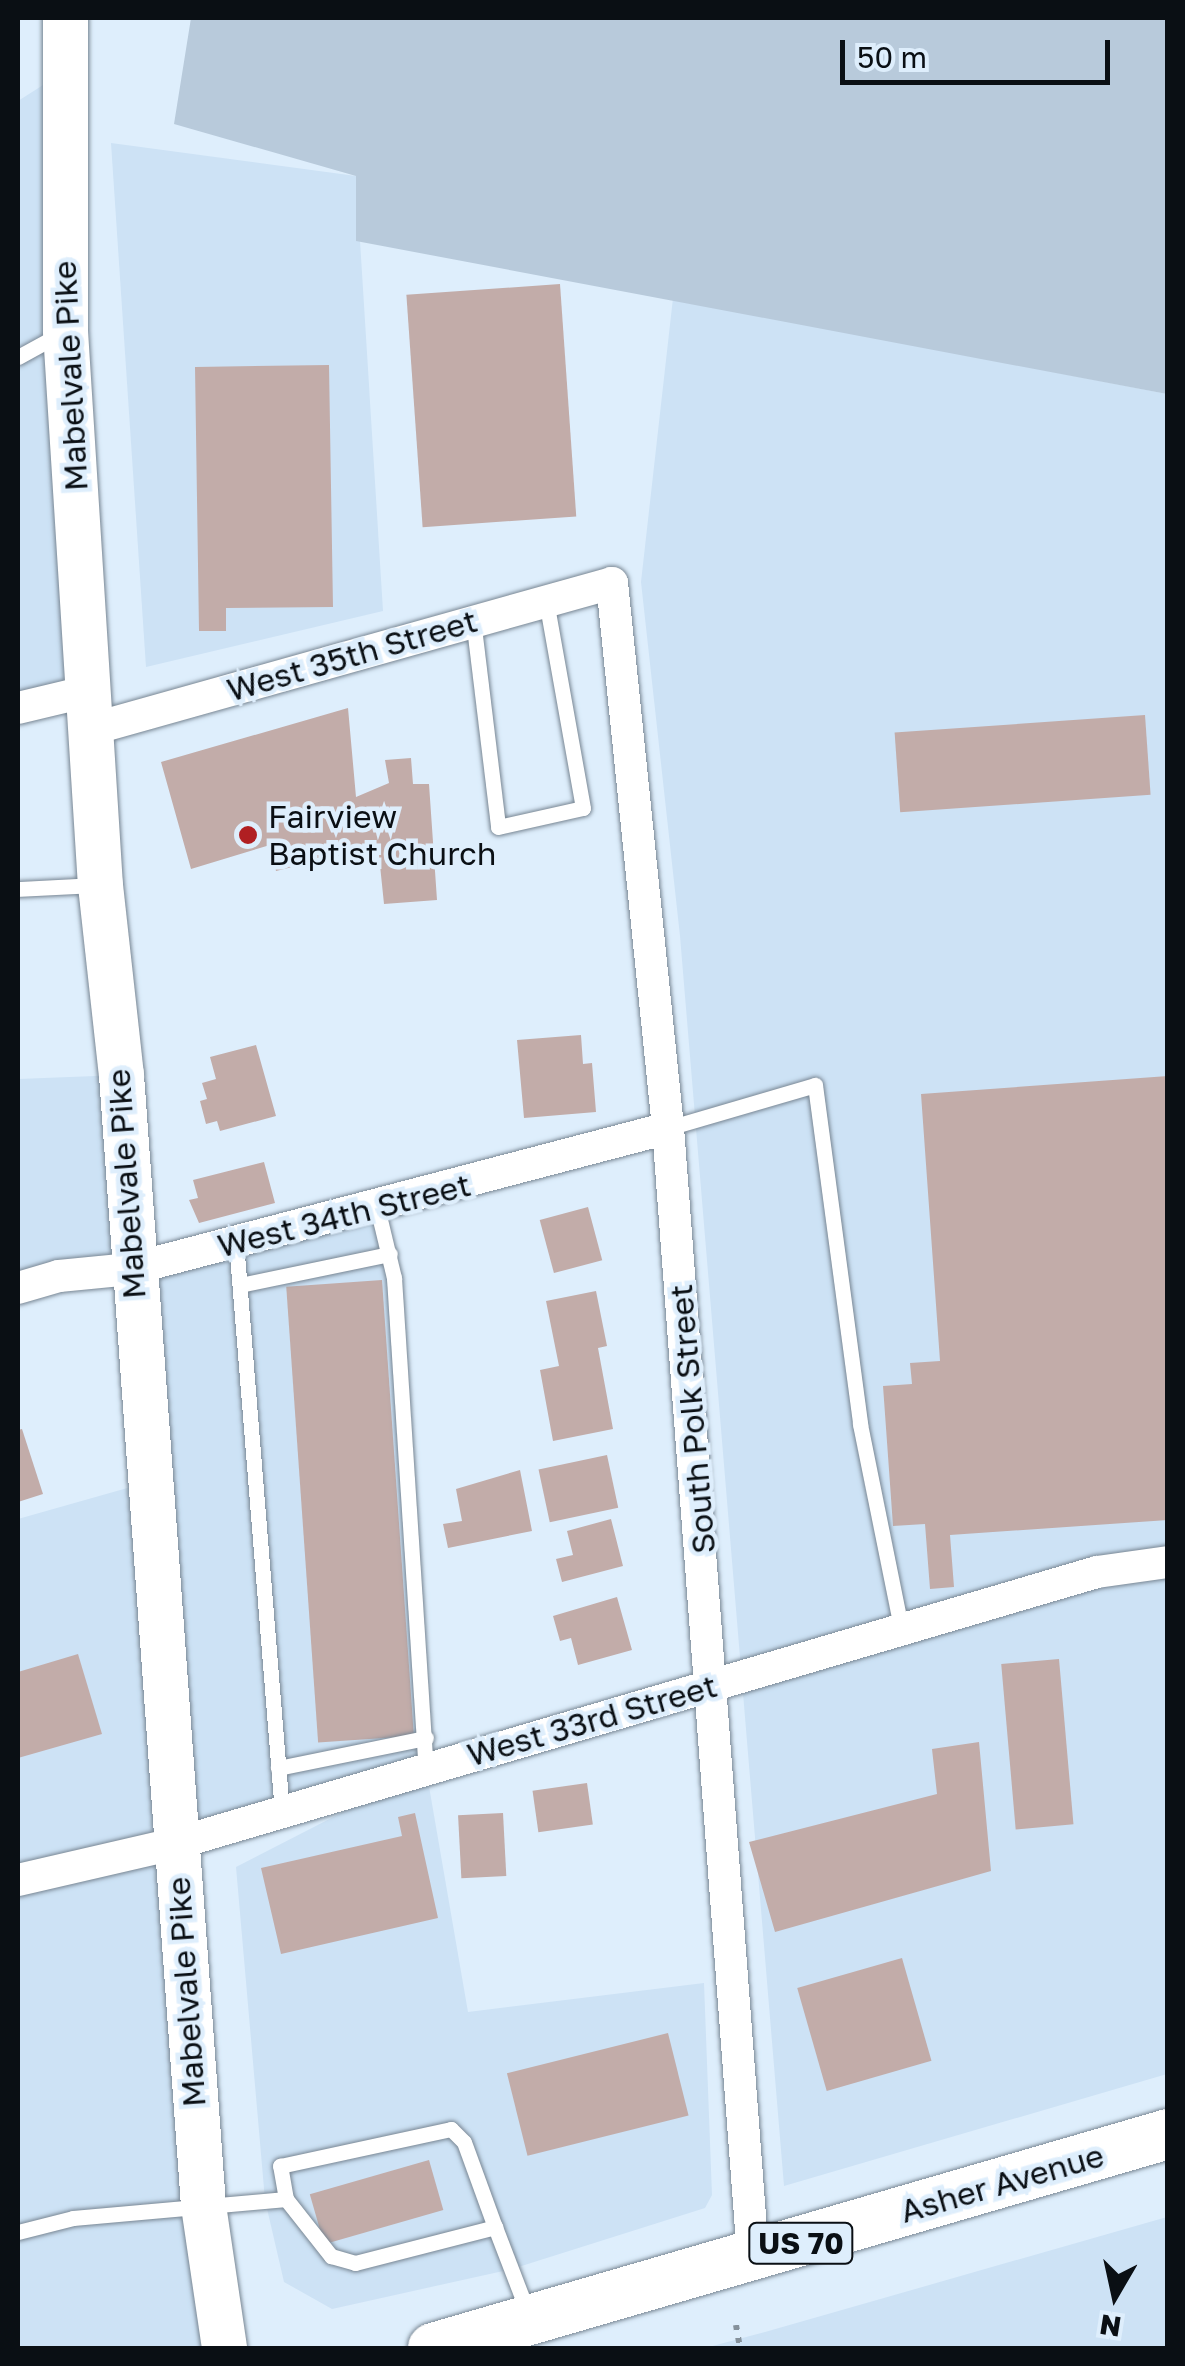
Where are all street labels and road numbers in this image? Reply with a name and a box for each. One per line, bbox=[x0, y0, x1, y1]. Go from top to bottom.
street label: Mabelvale Pike bbox=[45, 260, 95, 492]
street label: West 35th Street bbox=[223, 601, 481, 709]
street label: Mabelvale Pike bbox=[99, 1068, 153, 1300]
street label: West 34th Street bbox=[214, 1165, 474, 1265]
street label: South Polk Street bbox=[661, 1283, 723, 1555]
street label: West 33rd Street bbox=[463, 1666, 721, 1774]
street label: Mabelvale Pike bbox=[159, 1876, 213, 2108]
street label: Asher Avenue bbox=[896, 2136, 1108, 2230]
road number: US 70 bbox=[746, 2218, 856, 2268]

